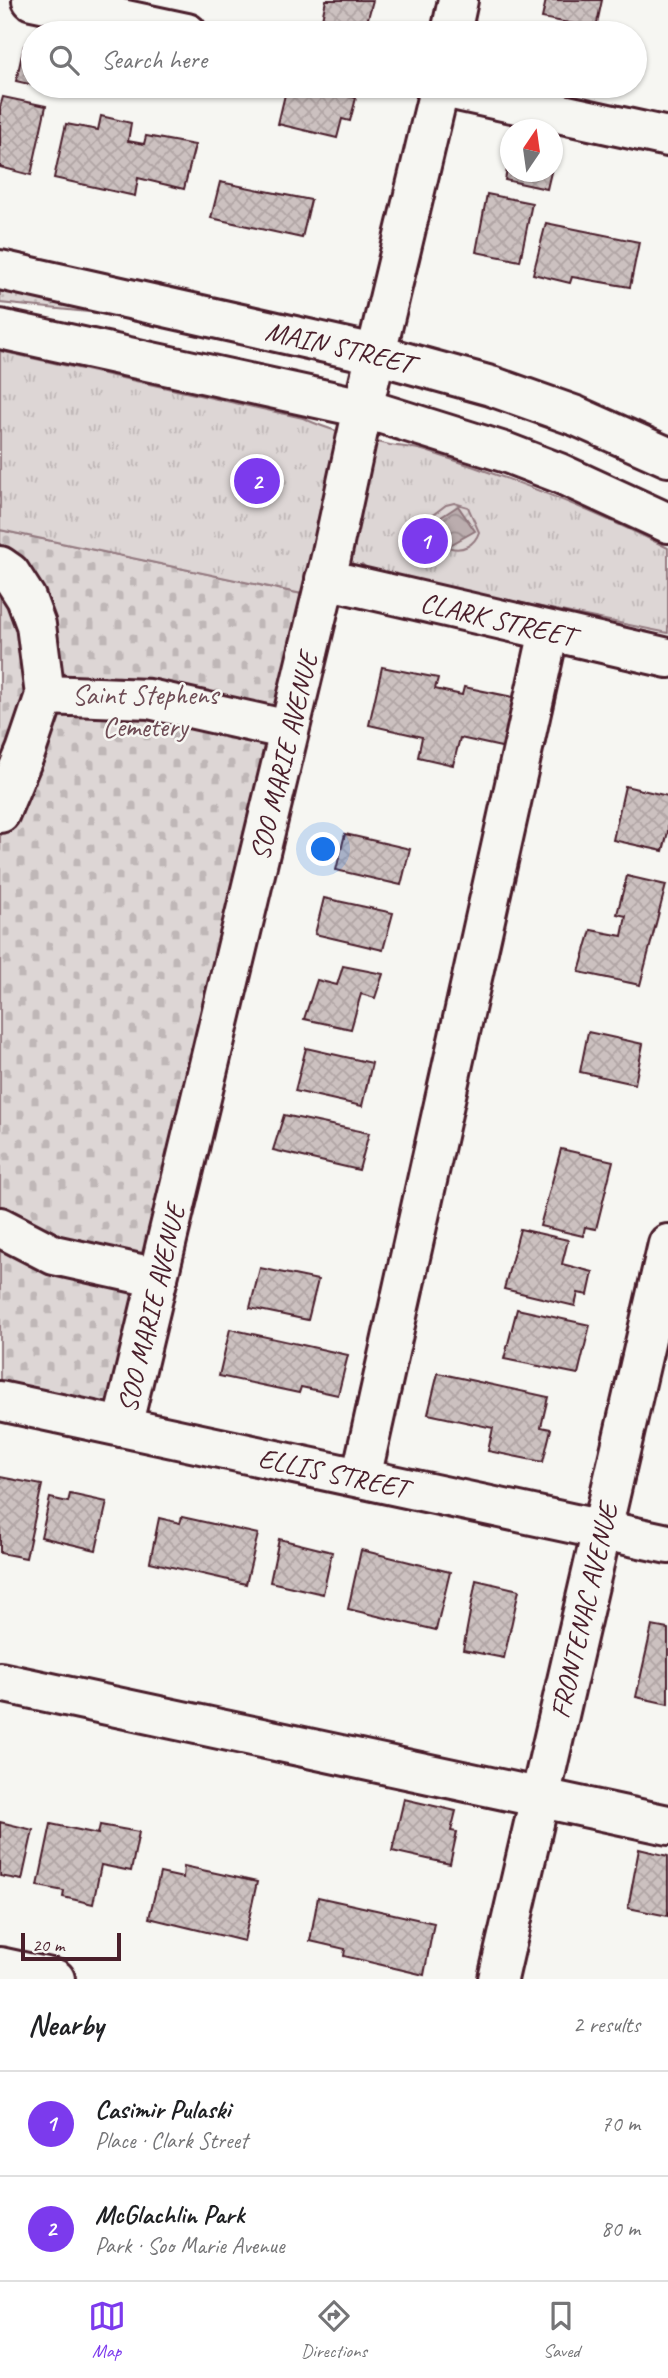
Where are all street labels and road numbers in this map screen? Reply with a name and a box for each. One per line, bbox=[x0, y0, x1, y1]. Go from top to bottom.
street label: MAIN STREET bbox=[262, 313, 424, 384]
street label: CLARK STREET bbox=[417, 585, 585, 655]
street label: SOO MARIE AVENUE bbox=[242, 645, 326, 864]
street label: SOO MARIE AVENUE bbox=[109, 1198, 194, 1416]
street label: ELLIS STREET bbox=[255, 1440, 417, 1507]
street label: FRONTENAC AVENUE bbox=[542, 1497, 626, 1721]

